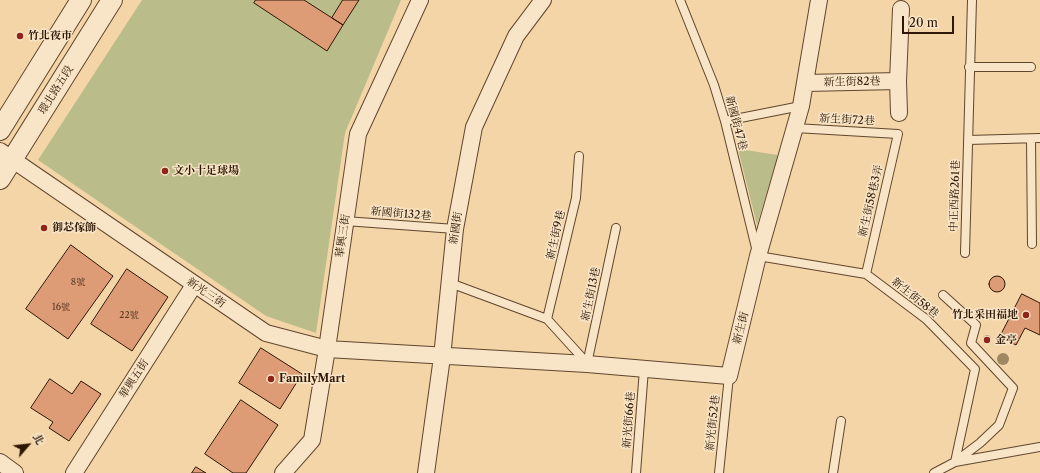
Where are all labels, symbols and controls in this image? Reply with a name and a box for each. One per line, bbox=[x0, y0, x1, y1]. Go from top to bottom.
scale bar bbox=[904, 8, 956, 34]
text: 20 m bbox=[909, 15, 938, 30]
place label: 竹北夜市 bbox=[28, 29, 72, 43]
marker: 竹北夜市 bbox=[15, 31, 25, 41]
street label: 環北路五段 bbox=[36, 63, 76, 117]
street label: 新生街82巷 bbox=[823, 75, 881, 89]
street label: 新國街47巷 bbox=[722, 94, 750, 152]
street label: 新生街72巷 bbox=[819, 112, 875, 128]
street label: 中正西路261巷 bbox=[947, 160, 963, 232]
place label: 文小十足球場 bbox=[173, 164, 239, 178]
street label: 新生街58巷3弄 bbox=[856, 164, 886, 238]
marker: 文小十足球場 bbox=[160, 166, 170, 176]
street label: 新國街132巷 bbox=[370, 205, 432, 223]
street label: 新生街9巷 bbox=[544, 209, 568, 261]
street label: 新國街 bbox=[447, 211, 465, 245]
street label: 華興三街 bbox=[333, 213, 353, 259]
place label: 御芯傢飾 bbox=[52, 221, 96, 235]
marker: 御芯傢飾 bbox=[39, 223, 49, 233]
street label: 新生街13巷 bbox=[579, 266, 603, 322]
street label: 新光三街 bbox=[184, 275, 228, 311]
street label: 新生街58巷 bbox=[889, 275, 941, 321]
house number: 8號 bbox=[71, 277, 85, 287]
house number: 16號 bbox=[52, 302, 70, 312]
place label: 竹北采田福地 bbox=[952, 308, 1018, 322]
house number: 22號 bbox=[119, 310, 139, 320]
street label: 新生街 bbox=[731, 310, 751, 346]
marker: 竹北采田福地 bbox=[1021, 310, 1031, 320]
place label: 金亭 bbox=[995, 333, 1017, 347]
marker: 金亭 bbox=[982, 335, 992, 345]
street label: 華興五街 bbox=[116, 357, 152, 401]
place label: FamilyMart bbox=[279, 372, 345, 386]
marker: FamilyMart bbox=[266, 374, 276, 384]
street label: 新光街66巷 bbox=[620, 391, 638, 449]
street label: 新光街52巷 bbox=[703, 394, 723, 452]
north arrow bbox=[8, 425, 48, 465]
text: 北 bbox=[30, 431, 47, 448]

